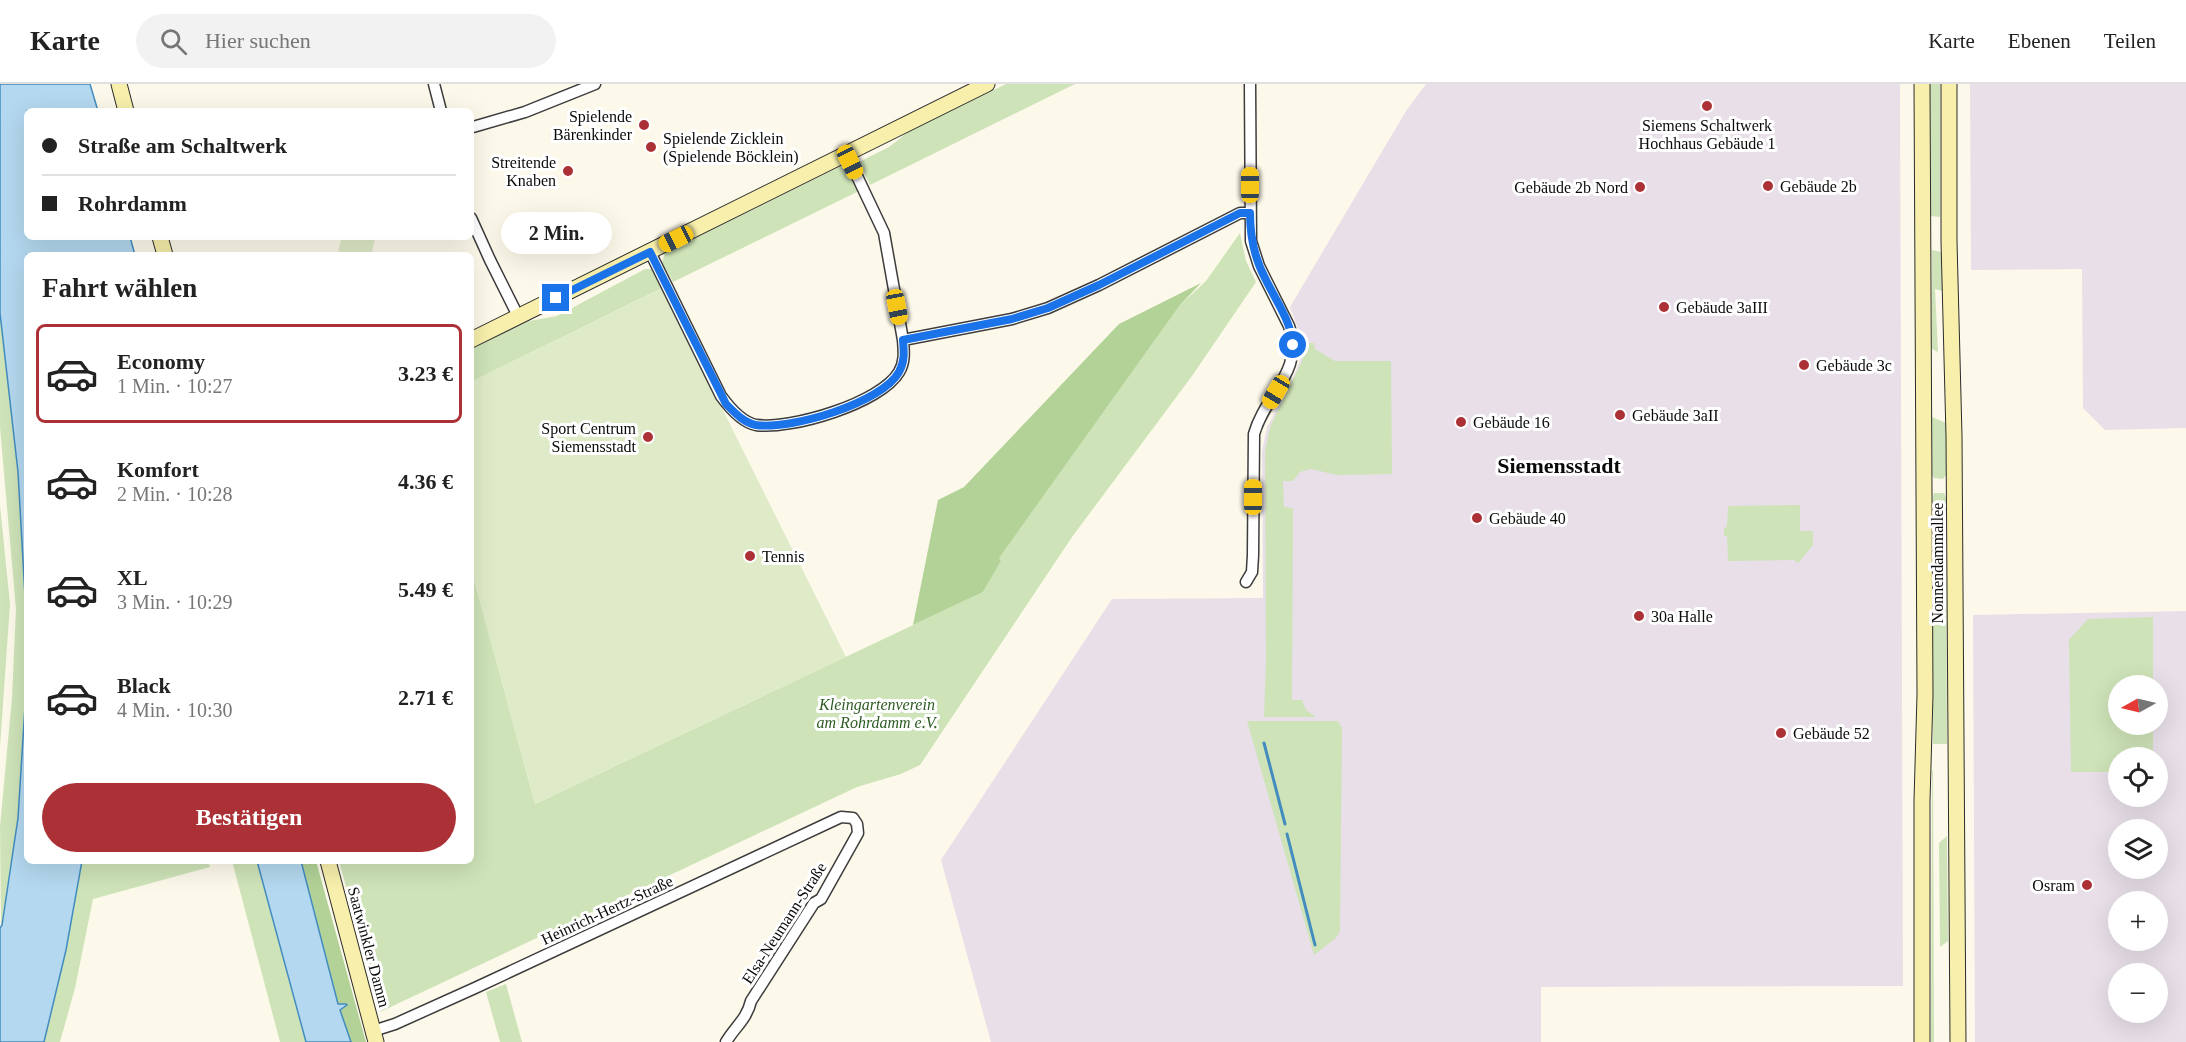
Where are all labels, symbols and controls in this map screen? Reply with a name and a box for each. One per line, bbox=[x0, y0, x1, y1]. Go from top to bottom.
search box bbox=[136, 14, 556, 68]
text: Karte bbox=[30, 25, 100, 56]
icon: search bbox=[157, 25, 190, 58]
text: Hier suchen bbox=[205, 28, 311, 53]
text: Karte bbox=[1928, 29, 1975, 53]
text: Ebenen bbox=[2008, 29, 2071, 53]
text: Teilen bbox=[2104, 29, 2156, 53]
marker: Siemens Schaltwerk Hochhaus Gebäude 1 bbox=[1700, 99, 1714, 113]
place label: Spielende Bärenkinder bbox=[553, 108, 633, 143]
place label: Siemens Schaltwerk Hochhaus Gebäude 1 bbox=[1639, 117, 1775, 152]
marker: Spielende Bärenkinder bbox=[637, 118, 651, 132]
place label: Spielende Zicklein (Spielende Böcklein) bbox=[663, 130, 799, 166]
text: Straße am Schaltwerk bbox=[78, 133, 287, 158]
marker: Spielende Zicklein (Spielende Böcklein) bbox=[644, 140, 658, 154]
car bbox=[834, 142, 866, 182]
place label: Streitende Knaben bbox=[491, 154, 556, 189]
marker: Streitende Knaben bbox=[561, 164, 575, 178]
car bbox=[1241, 167, 1259, 203]
place label: Gebäude 2b bbox=[1780, 178, 1857, 195]
place label: Gebäude 2b Nord bbox=[1514, 179, 1628, 196]
marker: Gebäude 2b bbox=[1761, 179, 1775, 193]
marker: Gebäude 2b Nord bbox=[1633, 180, 1647, 194]
text: Rohrdamm bbox=[78, 191, 187, 216]
callout: 2 Min. bbox=[500, 211, 612, 253]
text: 2 Min. bbox=[529, 222, 584, 244]
car bbox=[656, 223, 696, 255]
text: Fahrt wählen bbox=[42, 273, 197, 303]
route end bbox=[542, 284, 569, 311]
car bbox=[885, 288, 909, 326]
place label: Gebäude 3aIII bbox=[1676, 299, 1768, 316]
marker: Gebäude 3aIII bbox=[1657, 300, 1671, 314]
route start bbox=[1279, 331, 1306, 358]
icon: car bbox=[45, 347, 99, 401]
text: Economy bbox=[117, 349, 205, 374]
place label: Gebäude 3c bbox=[1816, 357, 1892, 374]
marker: Gebäude 3c bbox=[1797, 358, 1811, 372]
text: 3.23 € bbox=[398, 361, 453, 386]
car bbox=[1259, 372, 1293, 412]
text: 1 Min. · 10:27 bbox=[117, 375, 233, 397]
place label: Gebäude 3aII bbox=[1632, 407, 1719, 424]
marker: Gebäude 3aII bbox=[1613, 408, 1627, 422]
place label: Gebäude 16 bbox=[1473, 414, 1550, 431]
marker: Gebäude 16 bbox=[1454, 415, 1468, 429]
place label: Sport Centrum Siemensstadt bbox=[541, 420, 637, 455]
marker: Sport Centrum Siemensstadt bbox=[641, 430, 655, 444]
district label: Siemensstadt bbox=[1497, 453, 1621, 478]
icon: car bbox=[45, 455, 99, 509]
text: Komfort bbox=[117, 457, 199, 482]
text: 4.36 € bbox=[398, 469, 453, 494]
car bbox=[1244, 479, 1262, 515]
text: 2 Min. · 10:28 bbox=[117, 483, 233, 505]
street label: Nonnendammallee bbox=[1929, 503, 1946, 623]
place label: Gebäude 40 bbox=[1489, 510, 1566, 527]
marker: Gebäude 40 bbox=[1470, 511, 1484, 525]
place label: Tennis bbox=[762, 548, 804, 565]
marker: Tennis bbox=[743, 549, 757, 563]
icon: car bbox=[45, 563, 99, 617]
text: XL bbox=[117, 565, 148, 590]
text: 5.49 € bbox=[398, 577, 453, 602]
text: 3 Min. · 10:29 bbox=[117, 591, 233, 613]
place label: 30a Halle bbox=[1651, 608, 1713, 625]
marker: 30a Halle bbox=[1632, 609, 1646, 623]
icon: car bbox=[45, 671, 99, 725]
text: Black bbox=[117, 673, 171, 698]
north arrow bbox=[2108, 675, 2168, 735]
map controls bbox=[2108, 675, 2168, 1023]
text: 2.71 € bbox=[398, 685, 453, 710]
park label: Kleingartenverein am Rohrdamm e.V. bbox=[817, 696, 938, 731]
text: 4 Min. · 10:30 bbox=[117, 699, 233, 721]
place label: Gebäude 52 bbox=[1793, 725, 1870, 742]
marker: Gebäude 52 bbox=[1774, 726, 1788, 740]
button: locate bbox=[2108, 747, 2168, 807]
button: Bestätigen bbox=[42, 783, 456, 852]
button: layers bbox=[2108, 819, 2168, 879]
street label: Elsa-Neumann-Straße bbox=[738, 859, 830, 987]
street label: Heinrich-Hertz-Straße bbox=[539, 872, 675, 948]
place label: Osram bbox=[2032, 877, 2076, 894]
marker: Osram bbox=[2080, 878, 2094, 892]
street label: Saatwinkler Damm bbox=[345, 885, 393, 1010]
button: + bbox=[2108, 891, 2168, 951]
button: − bbox=[2108, 963, 2168, 1023]

